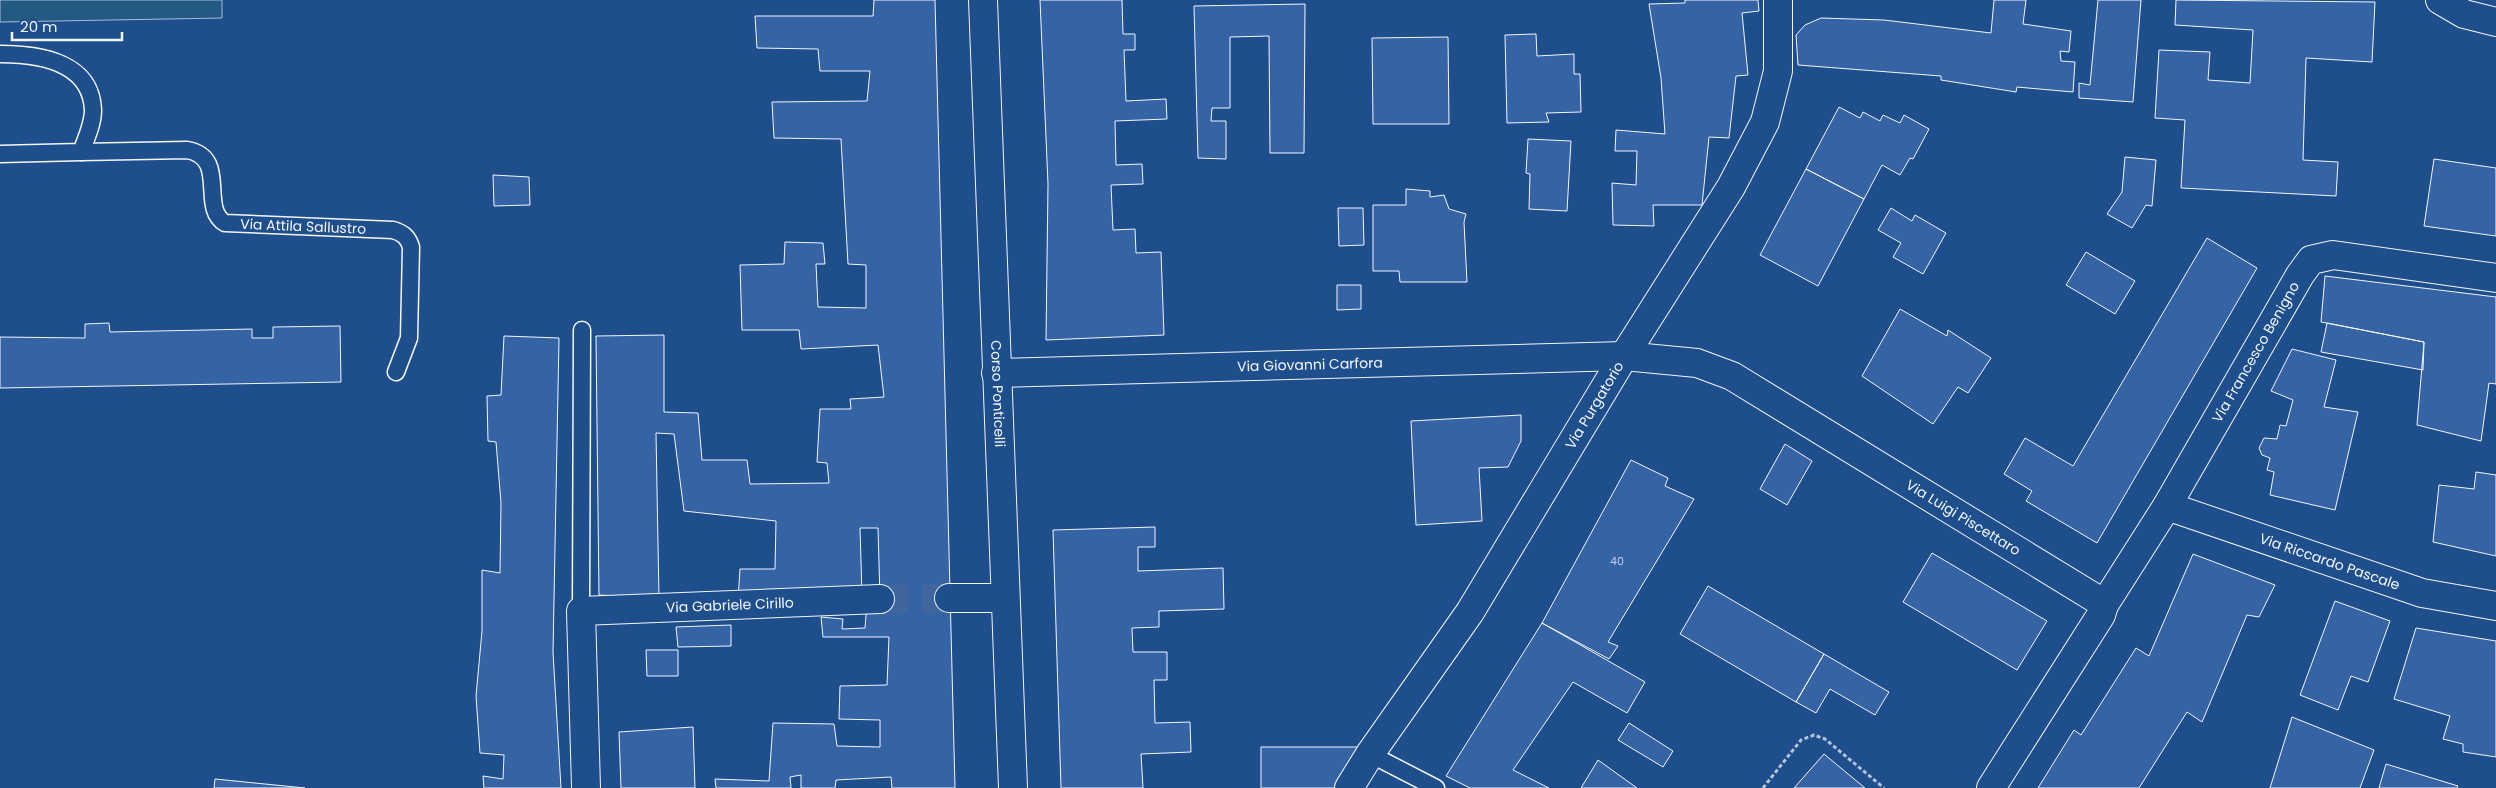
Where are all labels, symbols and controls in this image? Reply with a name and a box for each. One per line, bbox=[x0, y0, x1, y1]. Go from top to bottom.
scale bar bbox=[12, 10, 122, 42]
text: 20 m bbox=[20, 16, 58, 37]
street label: Via Attila Sallustro bbox=[240, 214, 367, 239]
street label: Via Francesco Benigno bbox=[2207, 278, 2304, 426]
street label: Corso Ponticelli bbox=[986, 340, 1010, 448]
street label: Via Giovanni Carfora bbox=[1237, 353, 1383, 376]
street label: Via Purgatorio bbox=[1560, 358, 1629, 453]
street label: Via Luigi Piscettaro bbox=[1902, 475, 2024, 560]
street label: Via Riccardo Pascale bbox=[2257, 528, 2403, 595]
house number: 40 bbox=[1610, 553, 1624, 569]
street label: Via Gabriele Cirillo bbox=[665, 592, 794, 618]

